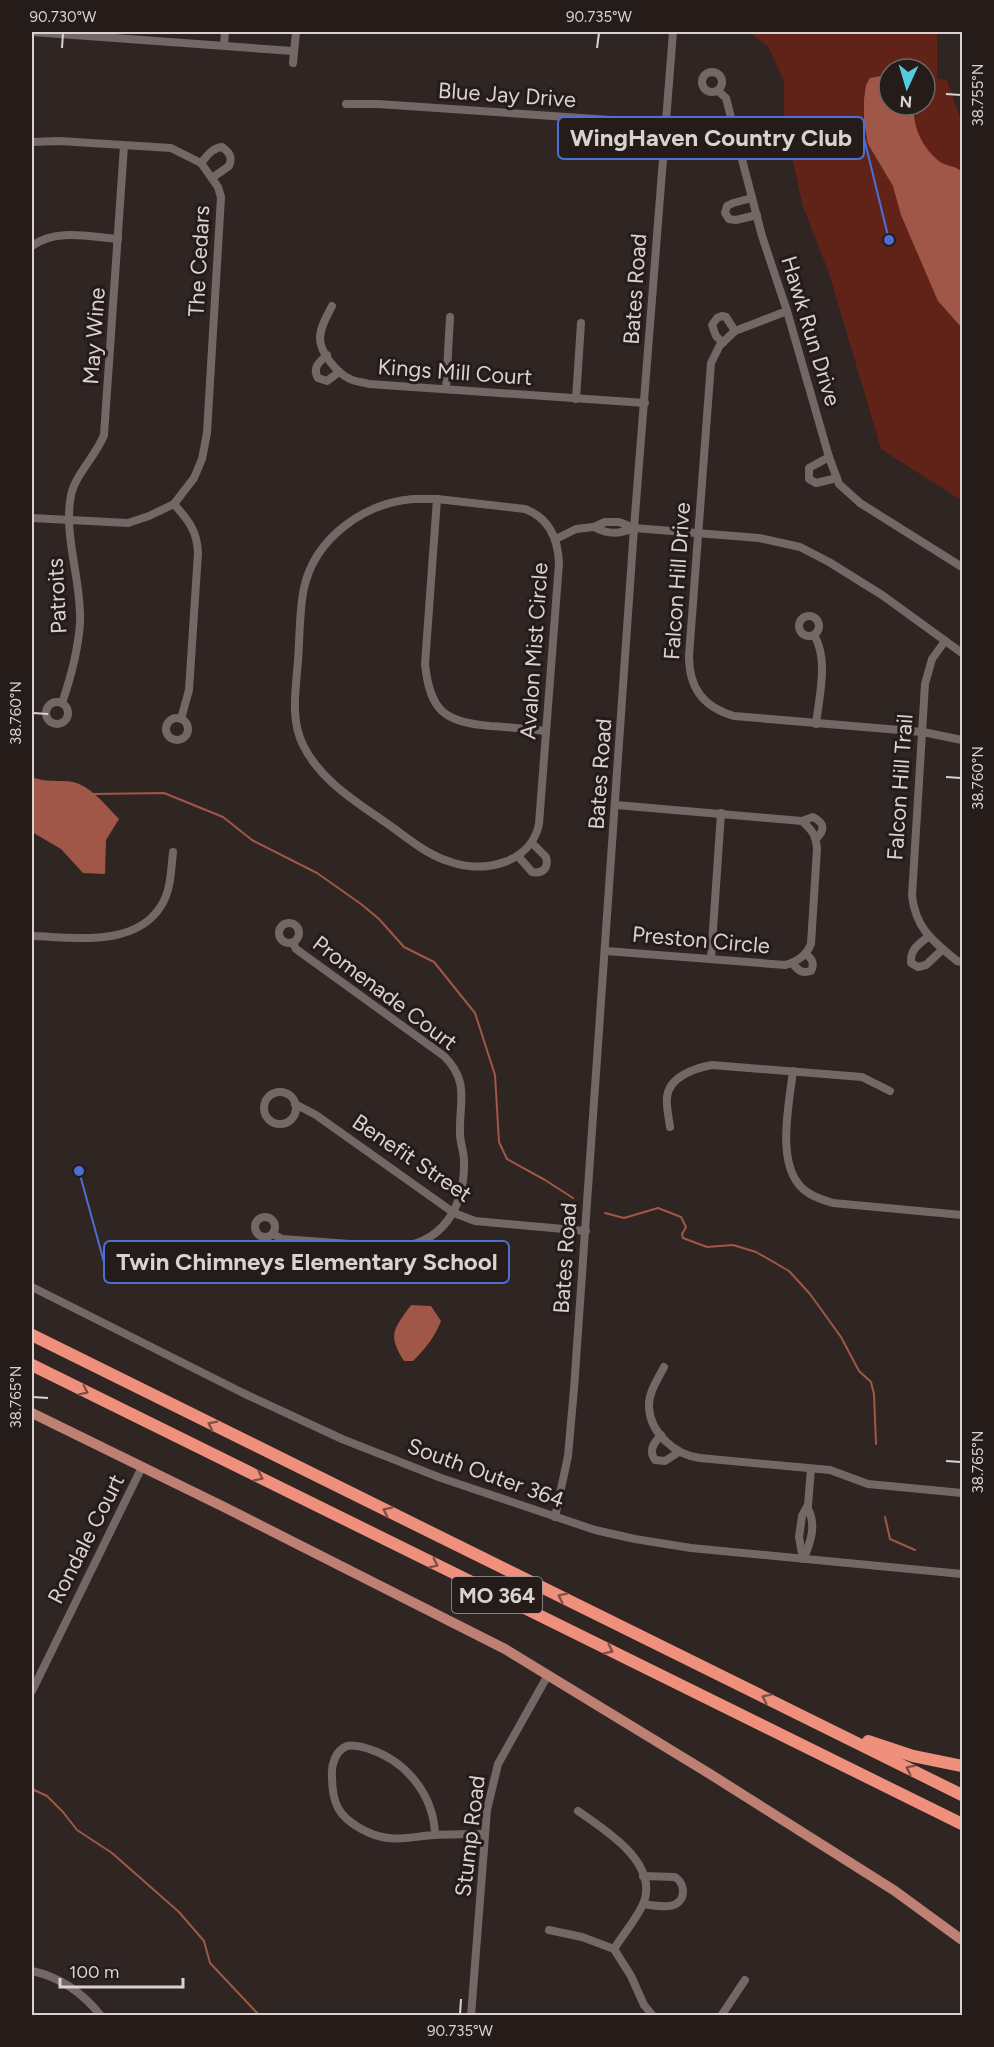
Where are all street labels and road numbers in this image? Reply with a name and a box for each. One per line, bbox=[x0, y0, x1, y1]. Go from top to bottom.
street label: Blue Jay Drive bbox=[437, 77, 577, 113]
street label: The Cedars bbox=[183, 205, 215, 317]
street label: Bates Road bbox=[618, 233, 652, 345]
street label: Hawk Run Drive bbox=[775, 253, 847, 409]
street label: May Wine bbox=[77, 287, 111, 385]
street label: Kings Mill Court bbox=[377, 353, 533, 391]
street label: Falcon Hill Drive bbox=[658, 501, 696, 661]
street label: Patroits bbox=[42, 557, 72, 635]
street label: Avalon Mist Circle bbox=[514, 562, 554, 740]
street label: Falcon Hill Trail bbox=[881, 713, 919, 861]
street label: Bates Road bbox=[583, 718, 617, 830]
street label: Preston Circle bbox=[631, 921, 771, 959]
street label: Promenade Court bbox=[307, 930, 463, 1056]
street label: Benefit Street bbox=[347, 1108, 477, 1208]
street label: Bates Road bbox=[548, 1202, 582, 1314]
street label: South Outer 364 bbox=[404, 1432, 568, 1514]
street label: Rondale Court bbox=[42, 1470, 130, 1608]
road number: MO 364 bbox=[452, 1577, 542, 1613]
street label: Stump Road bbox=[449, 1774, 491, 1898]

